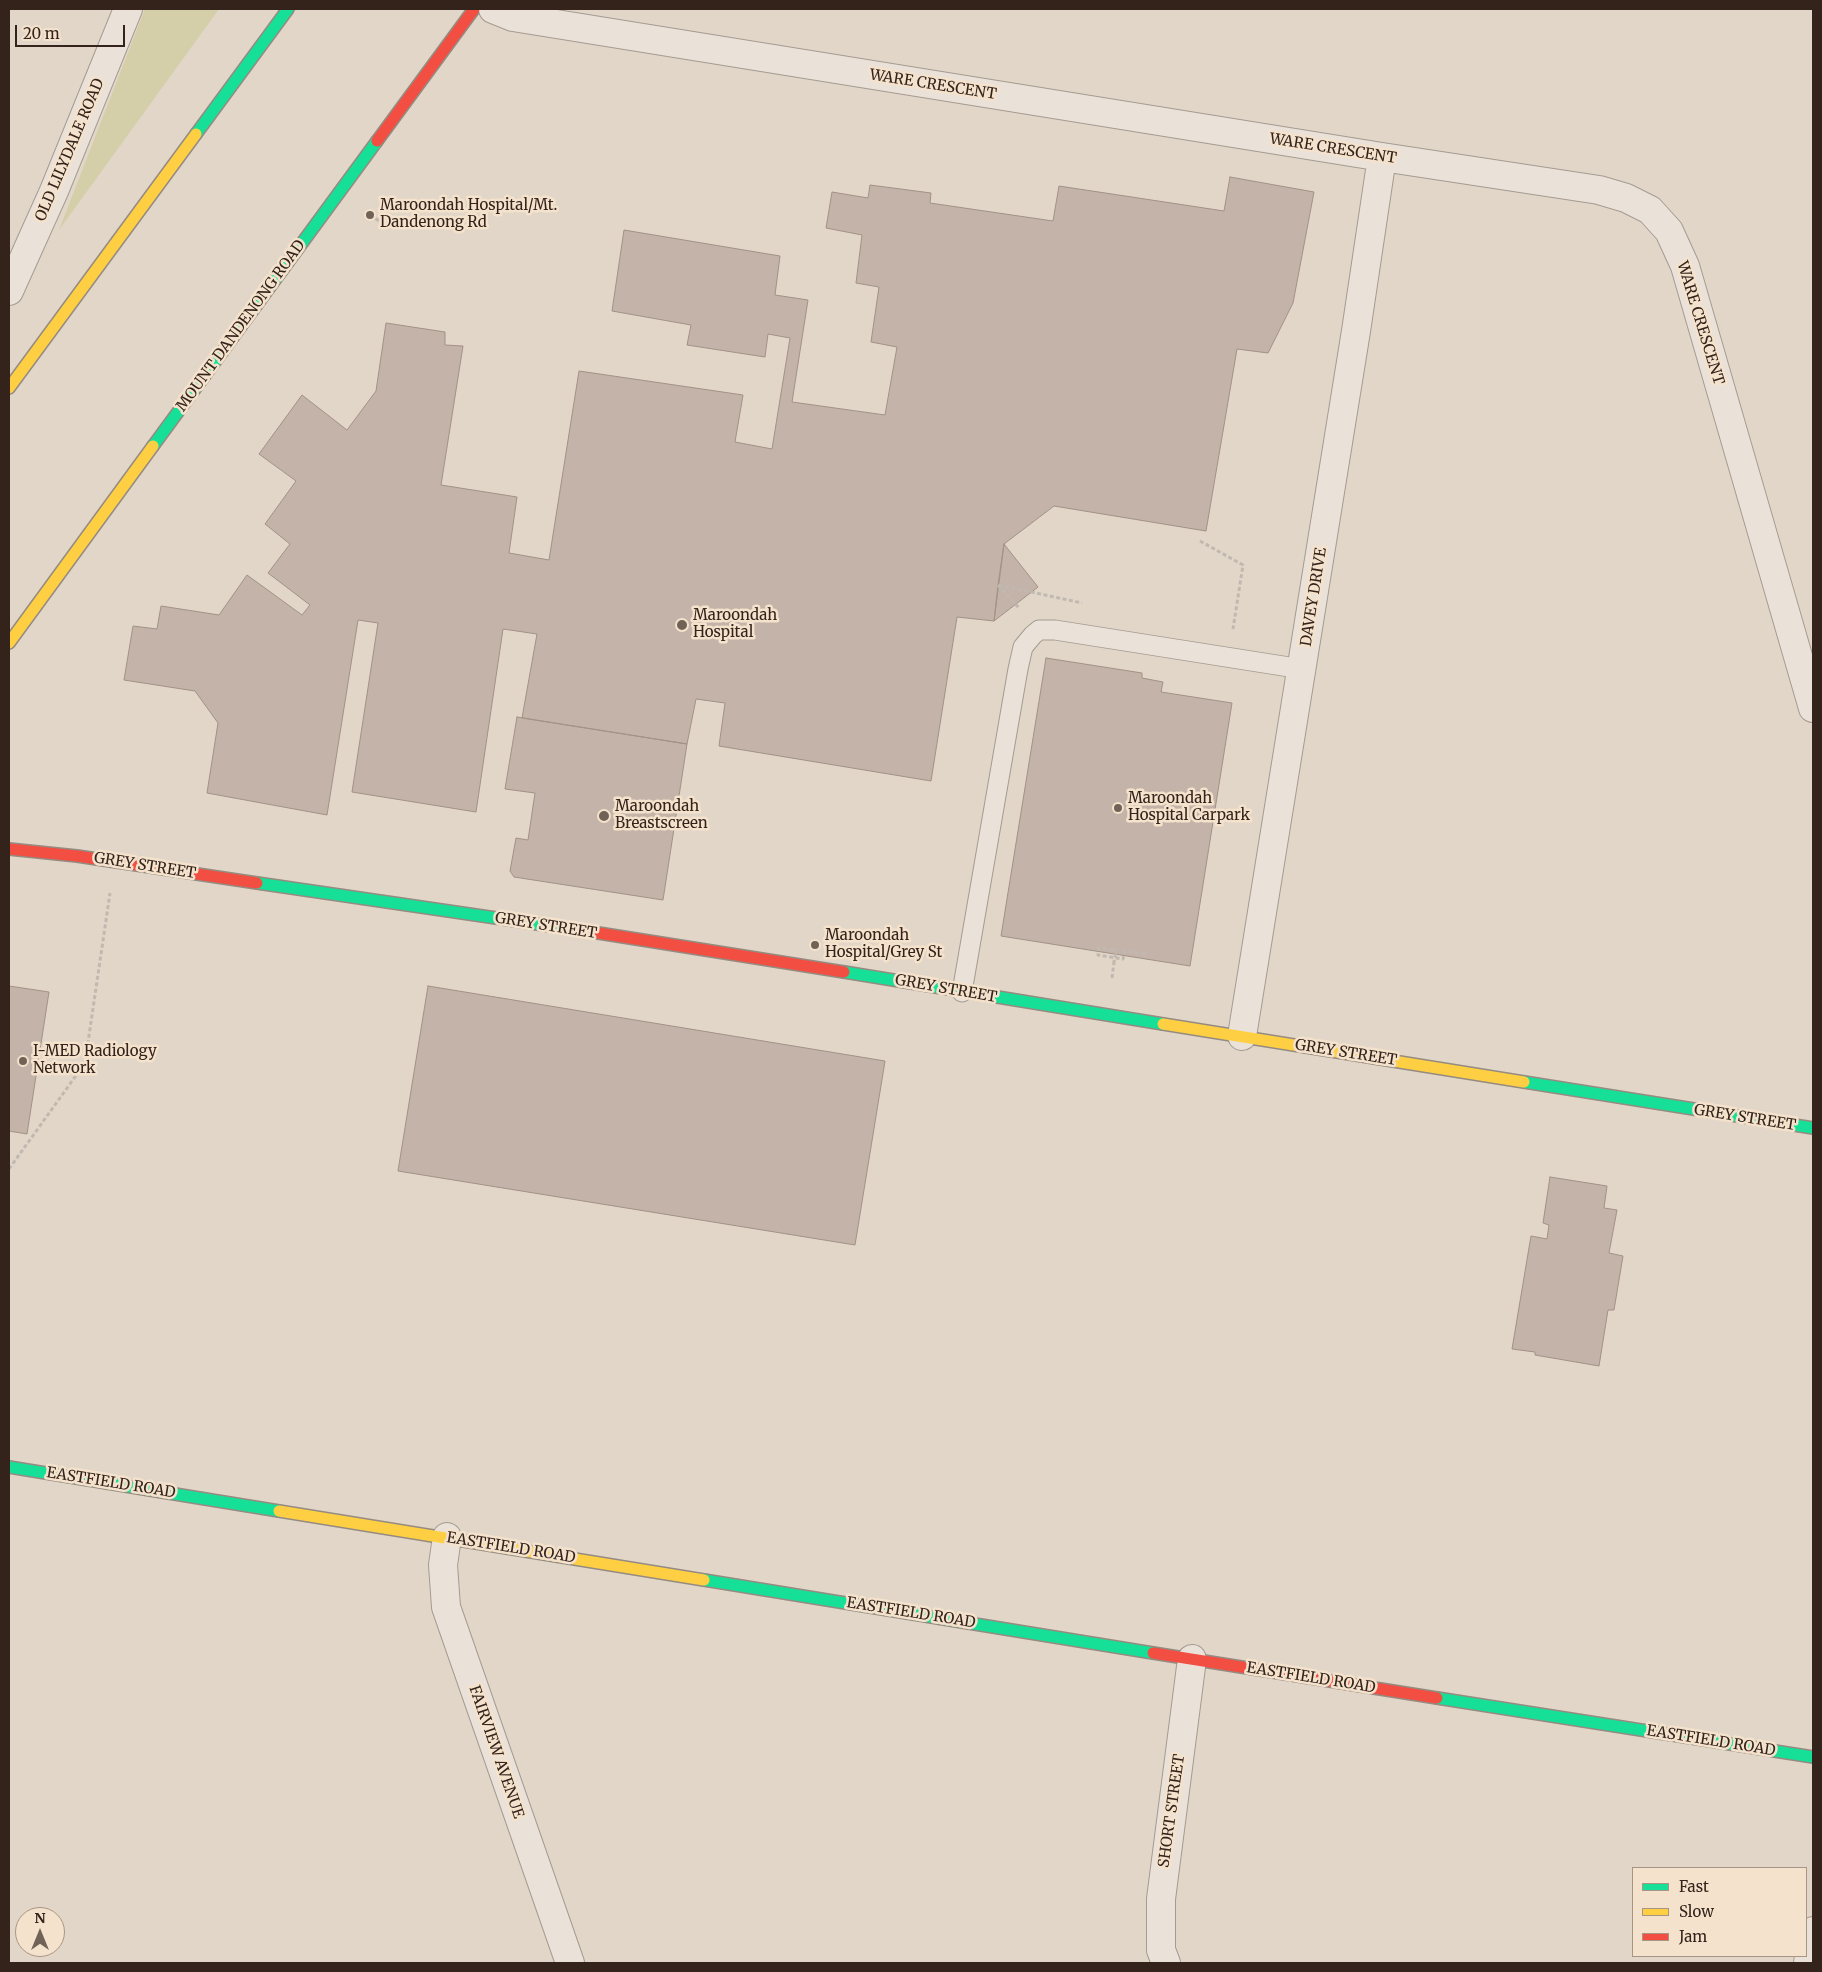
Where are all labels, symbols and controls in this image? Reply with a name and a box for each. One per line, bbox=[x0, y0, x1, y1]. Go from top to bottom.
scale bar bbox=[18, 15, 128, 47]
text: 20 m bbox=[23, 24, 60, 43]
street label: WARE CRESCENT bbox=[868, 66, 998, 104]
street label: OLD LILYDALE ROAD bbox=[32, 76, 108, 224]
street label: WARE CRESCENT bbox=[1268, 130, 1398, 168]
place label: Maroondah Hospital/Mt. Dandenong Rd bbox=[380, 197, 557, 232]
marker: Maroondah Hospital/Mt. Dandenong Rd bbox=[364, 209, 376, 221]
street label: MOUNT DANDENONG ROAD bbox=[173, 237, 309, 415]
street label: WARE CRESCENT bbox=[1673, 259, 1727, 387]
street label: DAVEY DRIVE bbox=[1297, 546, 1331, 648]
place label: Maroondah Hospital bbox=[693, 607, 777, 642]
marker: Maroondah Hospital bbox=[675, 618, 689, 632]
place label: Maroondah Hospital Carpark bbox=[1128, 790, 1250, 825]
place label: Maroondah Breastscreen bbox=[615, 798, 708, 833]
marker: Maroondah Hospital Carpark bbox=[1112, 802, 1124, 814]
marker: Maroondah Breastscreen bbox=[597, 809, 611, 823]
street label: GREY STREET bbox=[93, 849, 197, 883]
street label: GREY STREET bbox=[494, 909, 598, 943]
place label: Maroondah Hospital/Grey St bbox=[825, 927, 942, 962]
marker: Maroondah Hospital/Grey St bbox=[809, 939, 821, 951]
street label: GREY STREET bbox=[894, 971, 998, 1007]
street label: GREY STREET bbox=[1294, 1036, 1398, 1070]
place label: I-MED Radiology Network bbox=[33, 1043, 157, 1078]
marker: I-MED Radiology Network bbox=[17, 1055, 29, 1067]
street label: GREY STREET bbox=[1693, 1101, 1797, 1135]
street label: EASTFIELD ROAD bbox=[45, 1464, 177, 1502]
street label: EASTFIELD ROAD bbox=[445, 1529, 577, 1567]
street label: EASTFIELD ROAD bbox=[845, 1594, 977, 1632]
street label: EASTFIELD ROAD bbox=[1245, 1659, 1377, 1697]
street label: FAIRVIEW AVENUE bbox=[465, 1683, 527, 1821]
street label: EASTFIELD ROAD bbox=[1645, 1722, 1777, 1760]
street label: SHORT STREET bbox=[1155, 1753, 1189, 1869]
legend bbox=[1632, 1867, 1807, 1957]
text: Fast bbox=[1679, 1877, 1709, 1896]
text: Slow bbox=[1679, 1902, 1714, 1921]
north arrow bbox=[15, 1907, 65, 1957]
text: N bbox=[34, 1909, 46, 1927]
text: Jam bbox=[1679, 1927, 1707, 1946]

